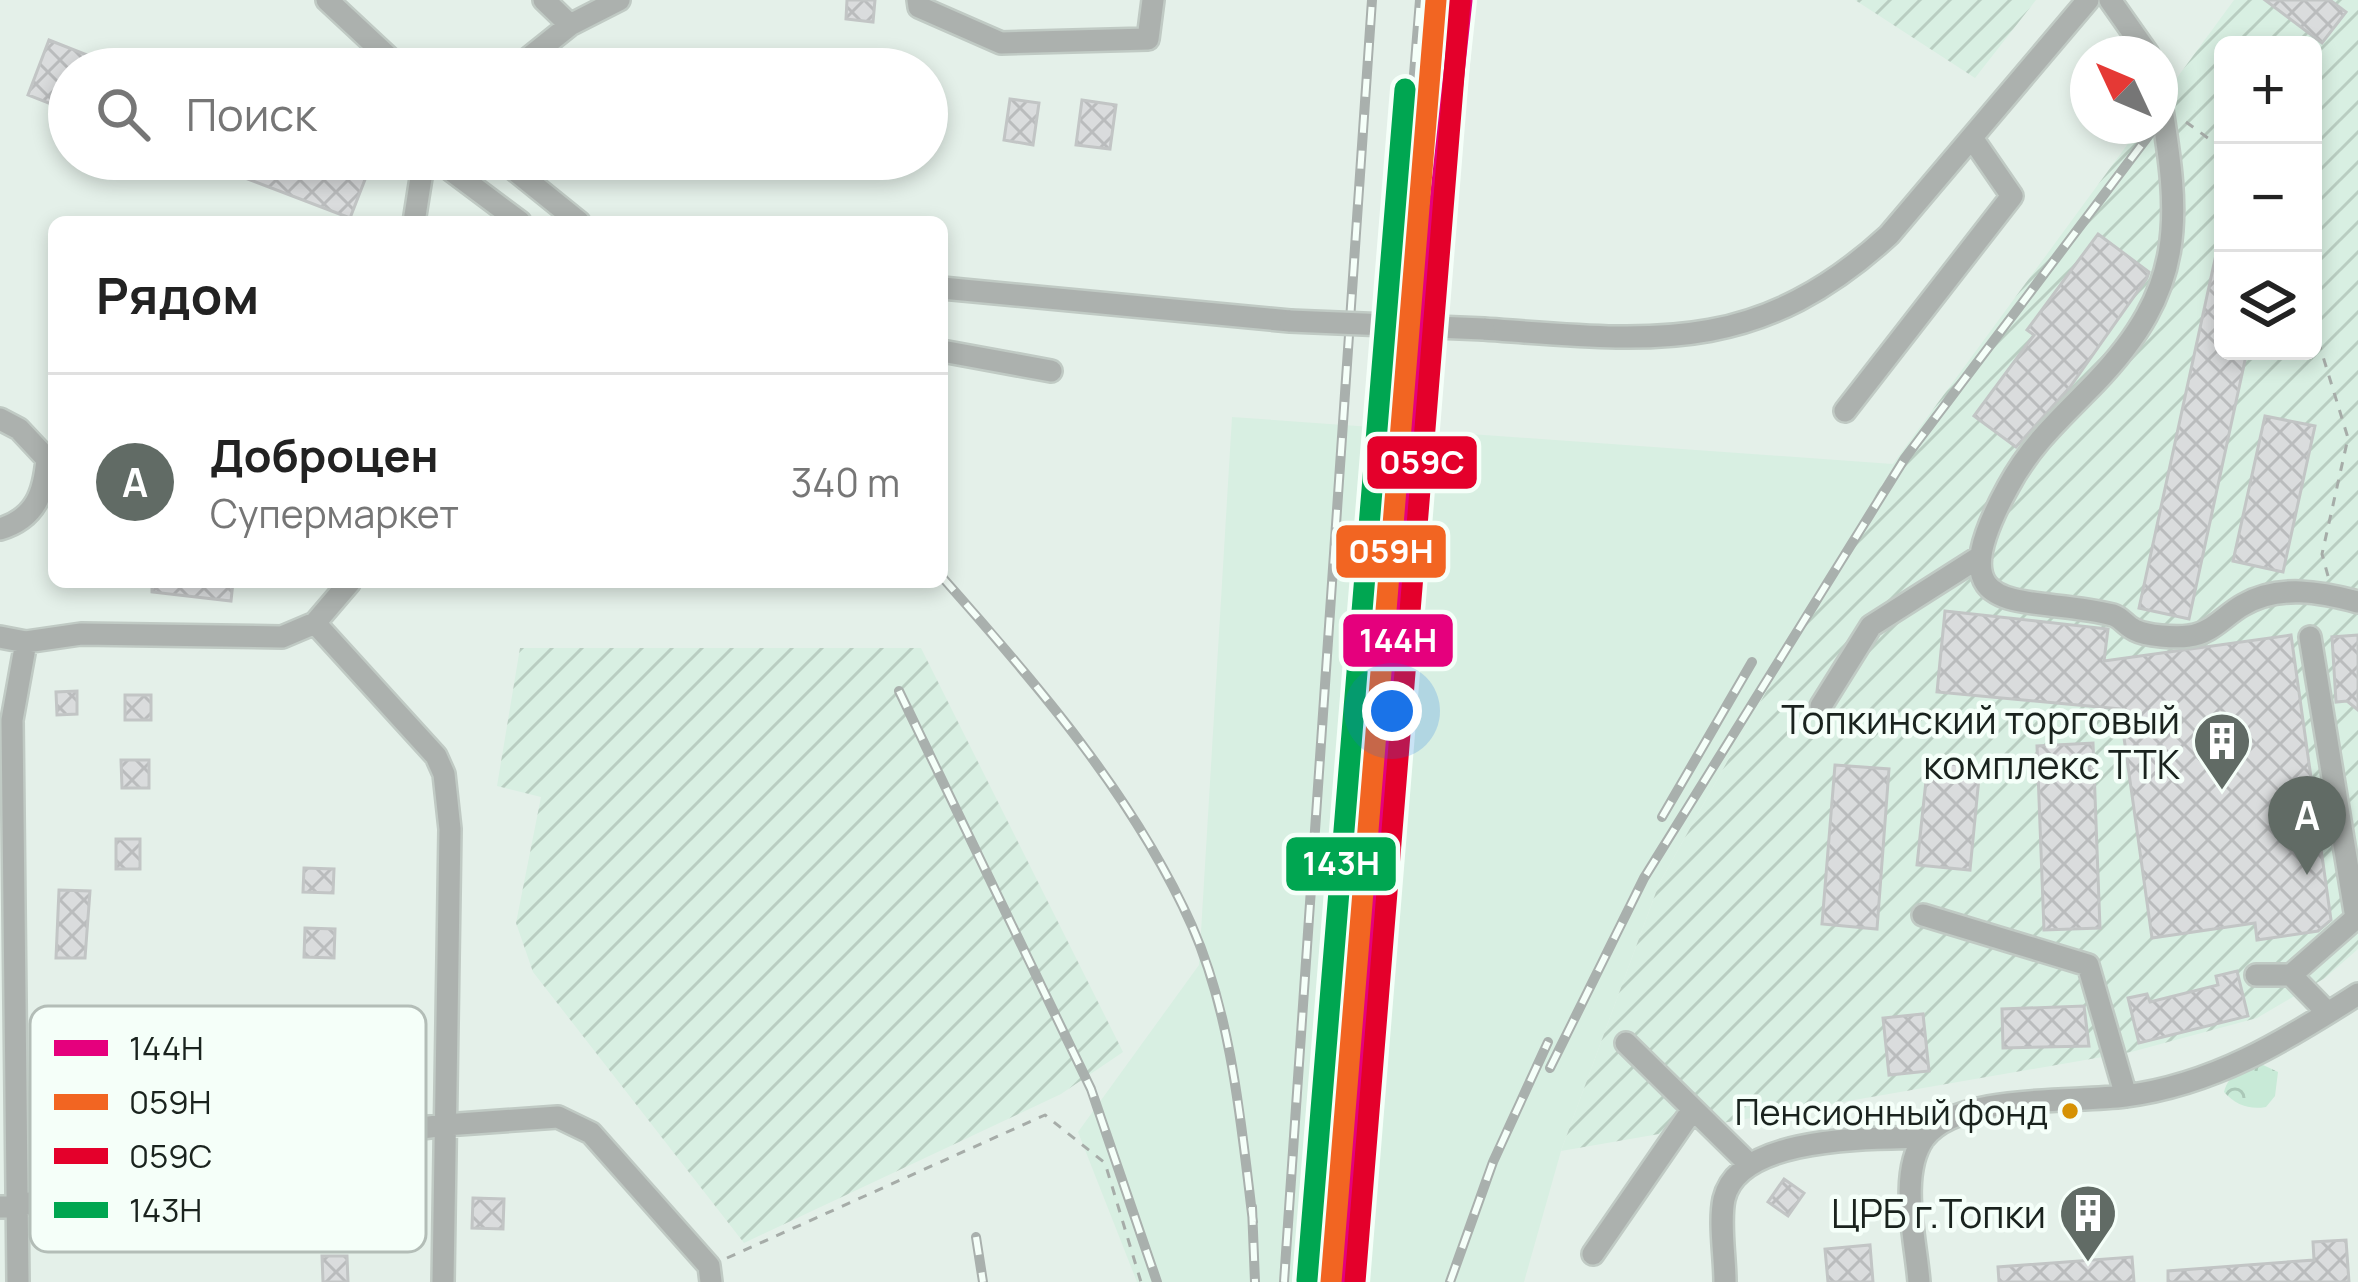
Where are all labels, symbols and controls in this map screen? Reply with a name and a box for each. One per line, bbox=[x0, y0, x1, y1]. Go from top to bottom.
north arrow bbox=[2070, 36, 2178, 144]
map controls bbox=[2214, 36, 2322, 360]
button: + bbox=[2214, 36, 2322, 144]
search box bbox=[48, 48, 948, 180]
icon: search bbox=[90, 81, 156, 147]
text: Поиск bbox=[186, 83, 317, 145]
button: − bbox=[2214, 144, 2322, 252]
button: layers bbox=[2214, 252, 2322, 360]
text: Рядом bbox=[96, 260, 259, 329]
text: Доброцен bbox=[210, 424, 439, 486]
line badge: 059С bbox=[1365, 434, 1479, 491]
text: 059С bbox=[1379, 439, 1465, 484]
text: A bbox=[122, 455, 148, 509]
text: 340 m bbox=[791, 455, 900, 509]
text: Супермаркет bbox=[210, 486, 459, 540]
line badge: 059Н bbox=[1334, 523, 1448, 580]
text: 059Н bbox=[1348, 528, 1434, 573]
line badge: 144Н bbox=[1341, 612, 1455, 669]
text: 144Н bbox=[1359, 617, 1437, 662]
your location bbox=[1362, 681, 1422, 741]
place label: Топкинский торговый комплекс ТТК bbox=[1781, 692, 2181, 791]
building icon: Топкинский торговый комплекс ТТК bbox=[2191, 710, 2253, 792]
pin: A bbox=[2268, 776, 2346, 875]
line badge: 143Н bbox=[1284, 835, 1398, 893]
text: 143Н bbox=[1302, 840, 1380, 885]
legend bbox=[30, 1006, 426, 1252]
text: 144Н bbox=[129, 1025, 204, 1070]
text: 059Н bbox=[129, 1079, 211, 1124]
place label: Пенсионный фонд bbox=[1735, 1087, 2048, 1136]
marker: Пенсионный фонд bbox=[2059, 1100, 2081, 1122]
text: 059С bbox=[129, 1133, 212, 1178]
building icon: ЦРБ г.Топки bbox=[2057, 1182, 2119, 1264]
place label: ЦРБ г.Топки bbox=[1831, 1186, 2046, 1240]
text: 143Н bbox=[129, 1187, 202, 1232]

